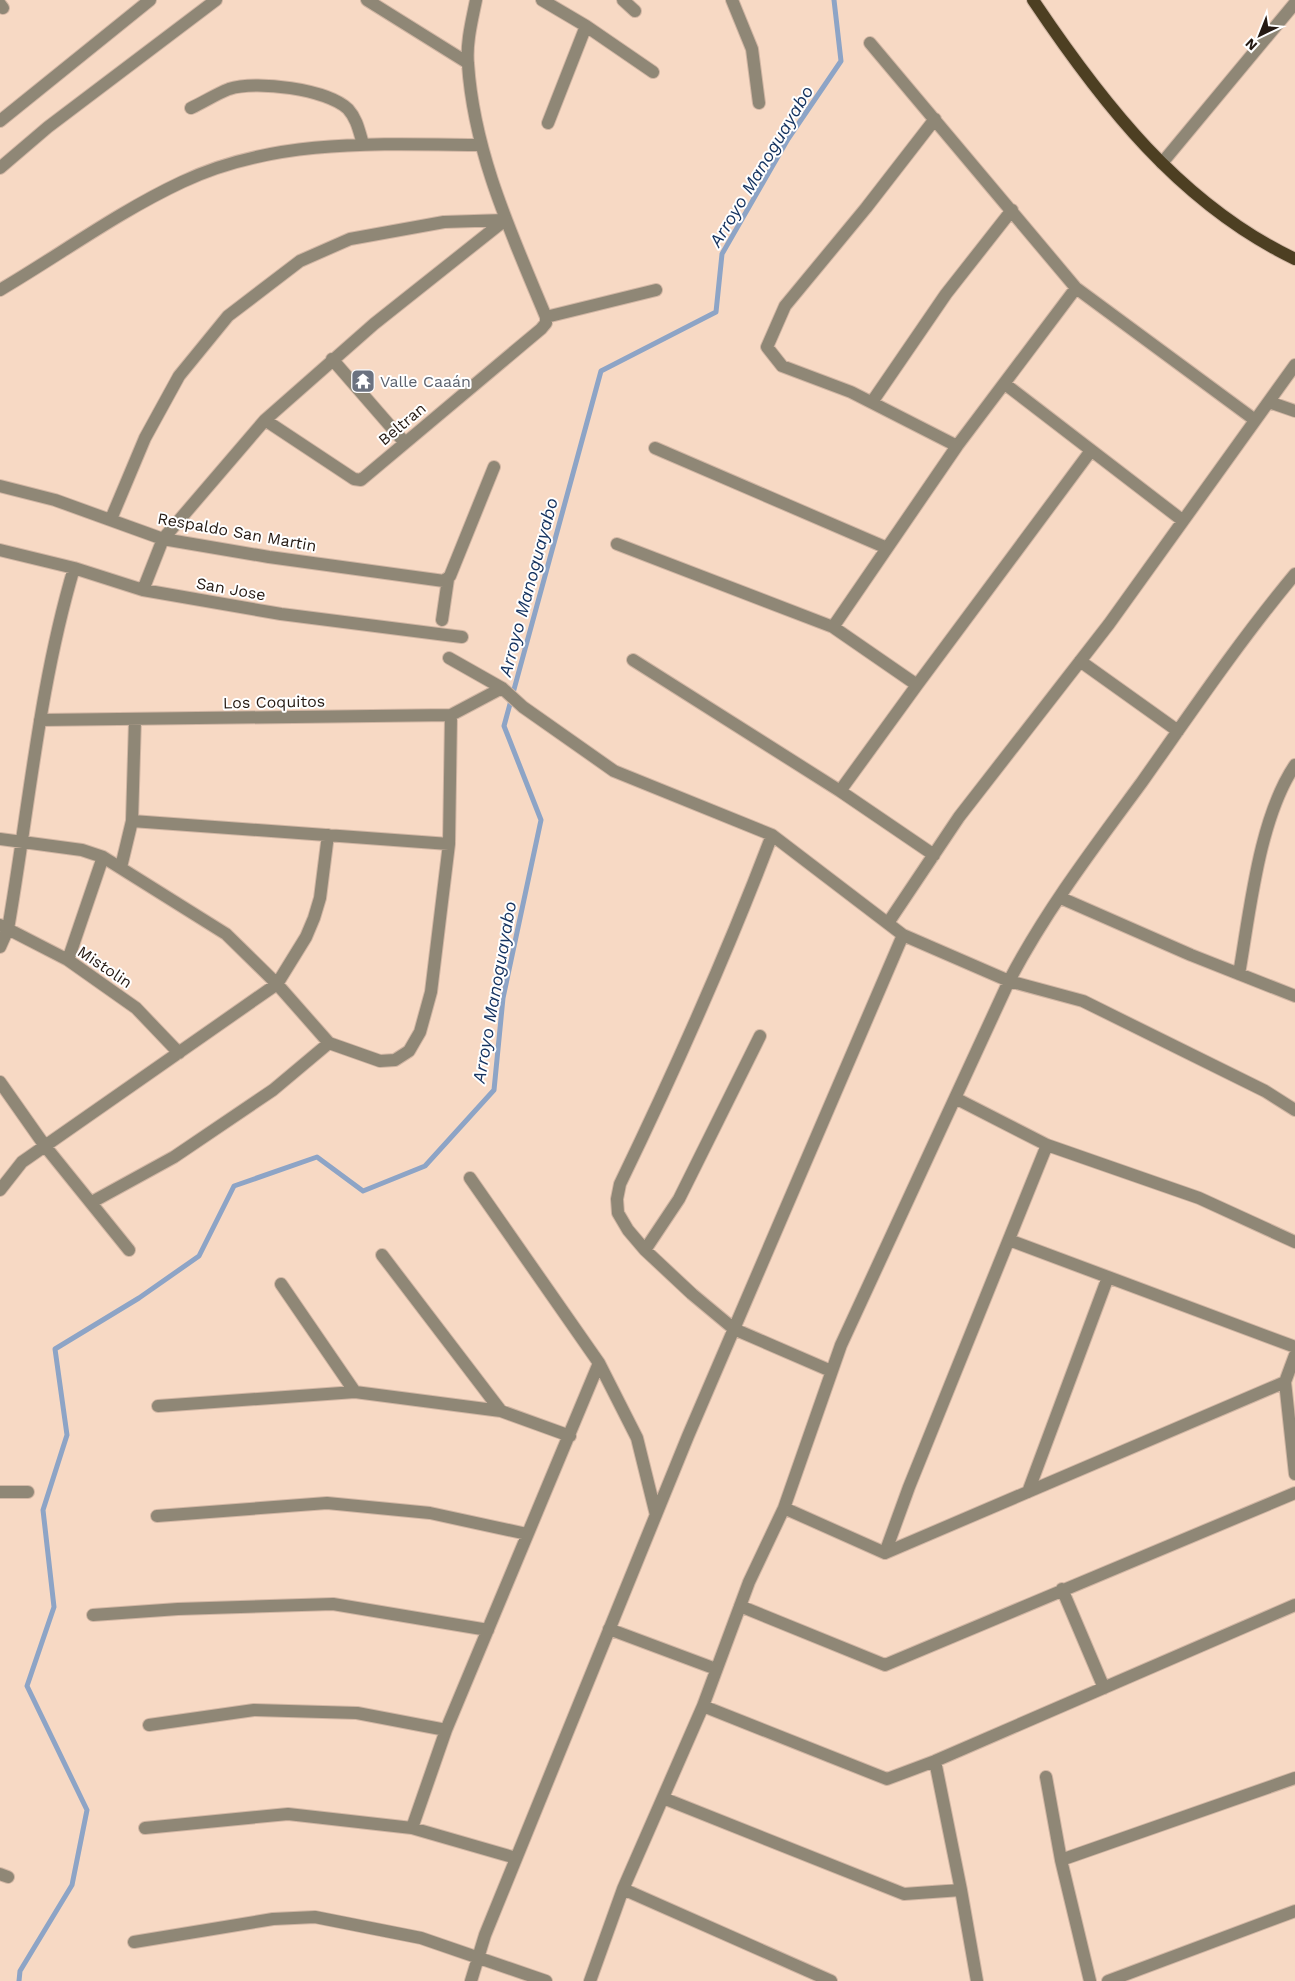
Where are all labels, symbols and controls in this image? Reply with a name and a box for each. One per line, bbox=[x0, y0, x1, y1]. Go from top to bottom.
north arrow bbox=[1235, 10, 1285, 60]
text: N bbox=[1242, 35, 1260, 54]
water label: Arroyo Manoguayabo bbox=[704, 82, 817, 251]
temple icon: Valle Caaán bbox=[350, 368, 376, 394]
place label: Valle Caaán bbox=[380, 372, 471, 391]
street label: Beltran bbox=[374, 399, 430, 449]
water label: Arroyo Manoguayabo bbox=[494, 495, 562, 680]
street label: Respaldo San Martin bbox=[156, 509, 318, 555]
street label: San Jose bbox=[195, 574, 267, 604]
street label: Los Coquitos bbox=[223, 692, 325, 712]
water label: Arroyo Manoguayabo bbox=[467, 899, 520, 1086]
street label: Mistolin bbox=[74, 942, 136, 992]

